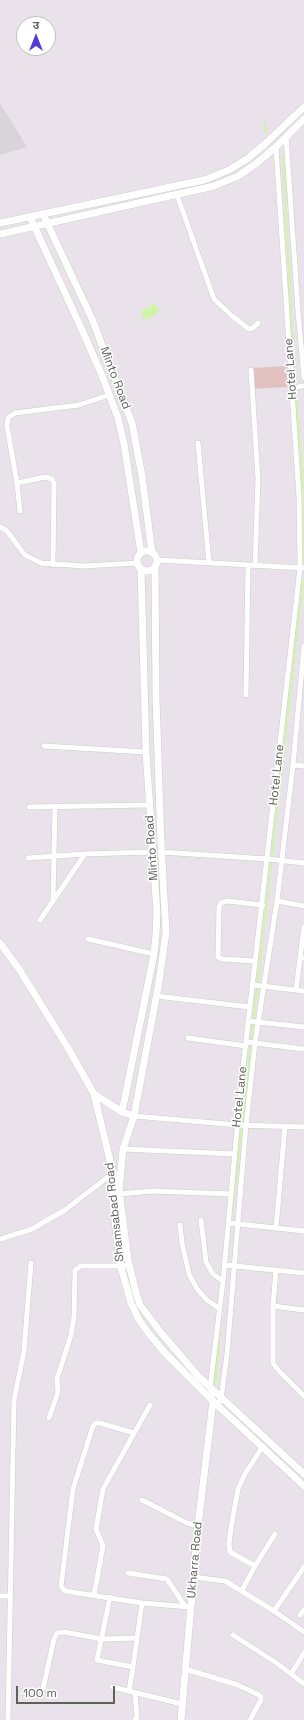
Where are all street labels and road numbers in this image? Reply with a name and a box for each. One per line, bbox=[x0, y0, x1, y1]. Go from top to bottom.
street label: Hotel Lane bbox=[282, 338, 300, 400]
street label: Minto Road bbox=[96, 345, 134, 411]
street label: Hotel Lane bbox=[267, 744, 287, 806]
street label: Minto Road bbox=[143, 815, 161, 881]
street label: Hotel Lane bbox=[230, 1066, 250, 1128]
street label: Shamsabad Road bbox=[103, 1162, 127, 1262]
street label: Ukharra Road bbox=[184, 1521, 206, 1599]

